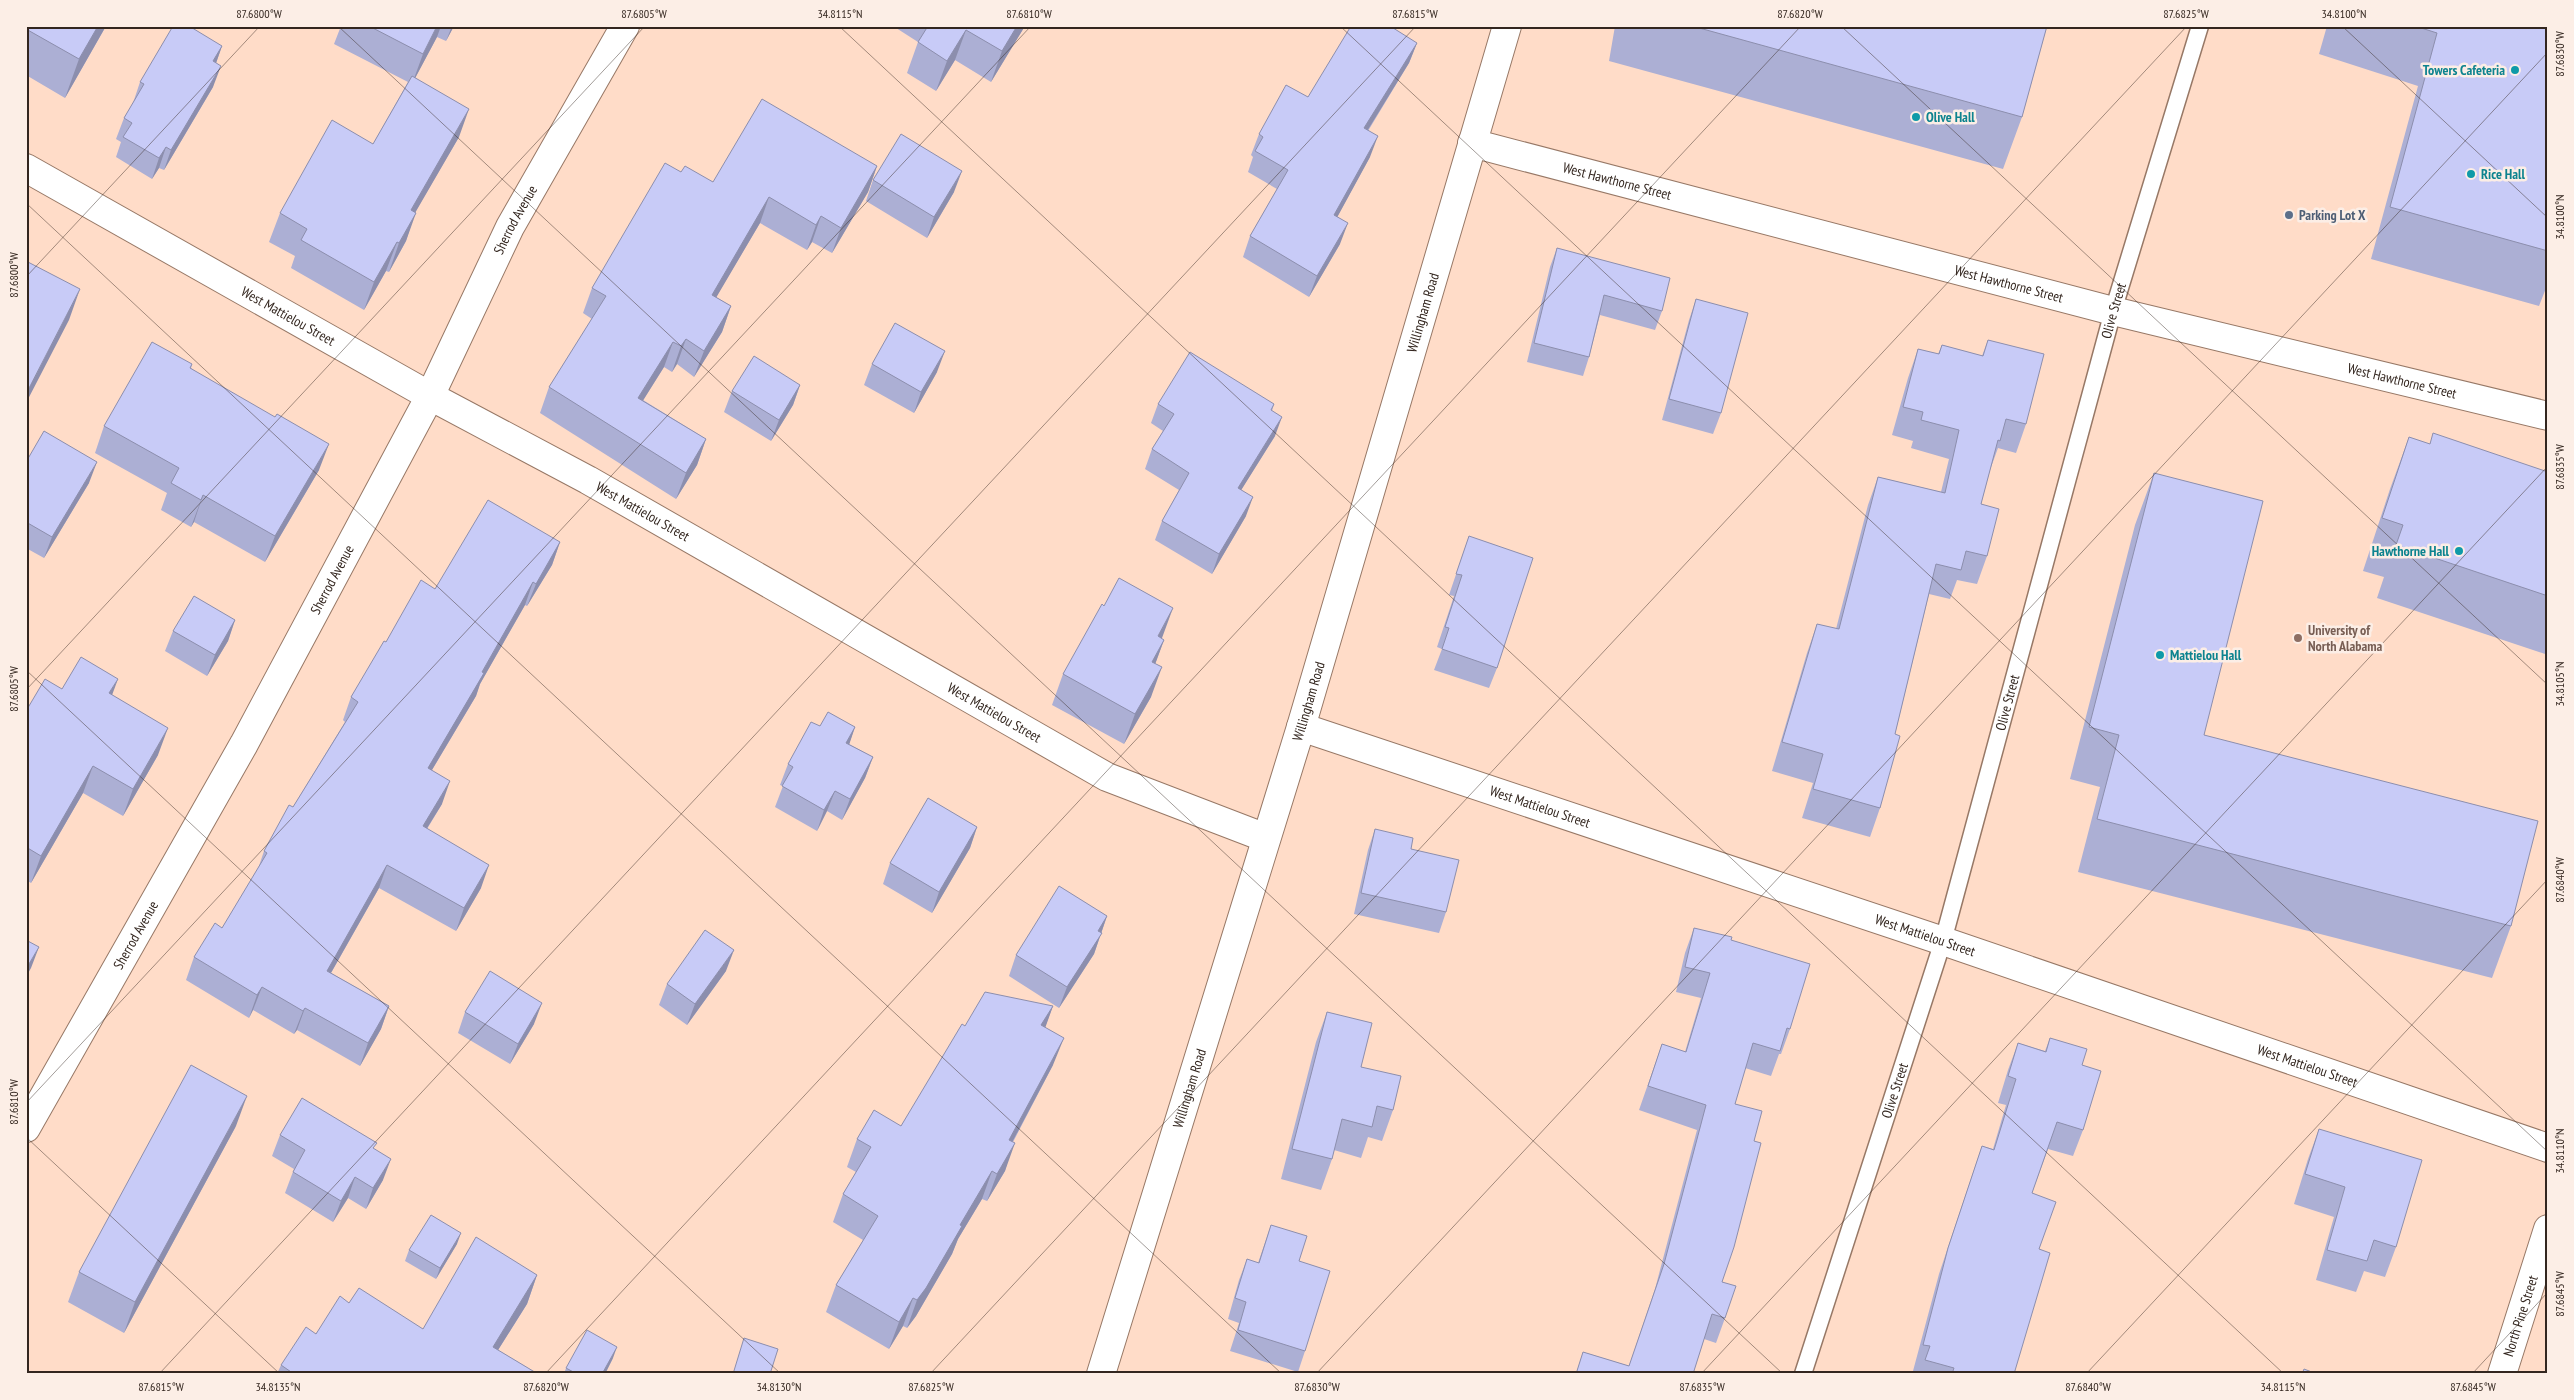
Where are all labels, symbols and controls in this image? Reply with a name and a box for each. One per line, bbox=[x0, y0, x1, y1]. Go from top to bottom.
text: 87.6800°W bbox=[236, 6, 282, 21]
text: 87.6805°W bbox=[621, 6, 667, 21]
text: 34.8115°N bbox=[817, 6, 863, 21]
text: 87.6810°W bbox=[1006, 6, 1052, 21]
text: 87.6815°W bbox=[1392, 6, 1438, 21]
text: 87.6820°W bbox=[1777, 6, 1823, 21]
text: 87.6825°W bbox=[2163, 6, 2209, 21]
text: 34.8100°N bbox=[2321, 6, 2367, 21]
text: 87.6830°W bbox=[2552, 31, 2567, 77]
place label: Towers Cafeteria bbox=[2423, 61, 2505, 79]
marker: Towers Cafeteria bbox=[2509, 64, 2521, 76]
place label: Olive Hall bbox=[1926, 108, 1975, 126]
marker: Olive Hall bbox=[1910, 111, 1922, 123]
street label: West Hawthorne Street bbox=[1561, 158, 1673, 204]
place label: Rice Hall bbox=[2481, 165, 2525, 183]
marker: Rice Hall bbox=[2465, 168, 2477, 180]
street label: Sherrod Avenue bbox=[489, 182, 541, 257]
text: 34.8100°N bbox=[2552, 194, 2567, 240]
place label: Parking Lot X bbox=[2299, 206, 2366, 224]
marker: Parking Lot X bbox=[2283, 209, 2295, 221]
text: 87.6800°W bbox=[6, 252, 21, 298]
street label: West Hawthorne Street bbox=[1953, 261, 2065, 307]
street label: Willingham Road bbox=[1403, 271, 1443, 355]
street label: Olive Street bbox=[2097, 280, 2130, 341]
street label: West Mattielou Street bbox=[238, 282, 338, 350]
street label: West Hawthorne Street bbox=[2346, 359, 2459, 403]
text: 87.6835°W bbox=[2552, 444, 2567, 490]
street label: West Mattielou Street bbox=[593, 478, 693, 545]
street label: Sherrod Avenue bbox=[306, 542, 358, 617]
place label: Hawthorne Hall bbox=[2372, 542, 2450, 560]
marker: Hawthorne Hall bbox=[2453, 545, 2465, 557]
place label: University of North Alabama bbox=[2308, 621, 2382, 655]
marker: University of North Alabama bbox=[2292, 632, 2304, 644]
place label: Mattielou Hall bbox=[2170, 646, 2242, 664]
marker: Mattielou Hall bbox=[2154, 649, 2166, 661]
street label: Willingham Road bbox=[1288, 659, 1329, 743]
text: 34.8105°N bbox=[2552, 661, 2567, 707]
text: 87.6805°W bbox=[6, 666, 21, 712]
street label: Olive Street bbox=[1991, 672, 2024, 733]
street label: West Mattielou Street bbox=[944, 679, 1044, 746]
street label: West Mattielou Street bbox=[1488, 782, 1593, 832]
text: 87.6840°W bbox=[2552, 857, 2567, 903]
street label: Sherrod Avenue bbox=[109, 897, 162, 972]
street label: West Mattielou Street bbox=[1873, 910, 1978, 960]
street label: West Mattielou Street bbox=[2255, 1040, 2360, 1091]
street label: Willingham Road bbox=[1169, 1046, 1210, 1130]
street label: Olive Street bbox=[1877, 1060, 1912, 1120]
text: 87.6810°W bbox=[6, 1079, 21, 1125]
text: 34.8110°N bbox=[2552, 1128, 2567, 1174]
text: 87.6845°W bbox=[2552, 1271, 2567, 1317]
street label: North Pine Street bbox=[2499, 1273, 2542, 1359]
text: 87.6815°W bbox=[138, 1379, 184, 1394]
text: 34.8135°N bbox=[255, 1379, 301, 1394]
text: 87.6820°W bbox=[523, 1379, 569, 1394]
text: 34.8130°N bbox=[756, 1379, 802, 1394]
text: 87.6825°W bbox=[908, 1379, 954, 1394]
text: 87.6830°W bbox=[1294, 1379, 1340, 1394]
text: 87.6835°W bbox=[1679, 1379, 1725, 1394]
text: 87.6840°W bbox=[2065, 1379, 2111, 1394]
text: 34.8115°N bbox=[2260, 1379, 2306, 1394]
text: 87.6845°W bbox=[2450, 1379, 2496, 1394]

